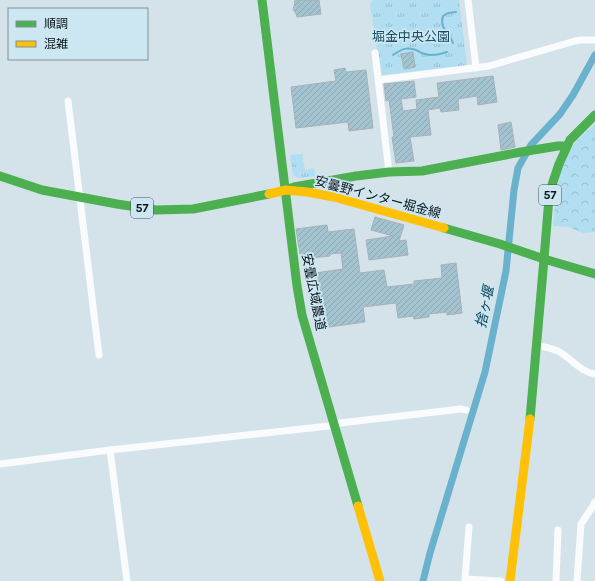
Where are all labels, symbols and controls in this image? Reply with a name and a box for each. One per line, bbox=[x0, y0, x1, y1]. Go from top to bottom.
legend bbox=[8, 8, 148, 60]
text: 順調 bbox=[44, 17, 68, 31]
park label: 堀金中央公園 bbox=[372, 29, 450, 44]
text: 混雑 bbox=[44, 37, 68, 51]
street label: 安曇野インター堀金線 bbox=[313, 173, 443, 221]
road number: 57 bbox=[539, 185, 561, 205]
road number: 57 bbox=[131, 198, 153, 218]
street label: 安曇広域農道 bbox=[299, 252, 329, 332]
water label: 捨ヶ堰 bbox=[472, 282, 498, 329]

